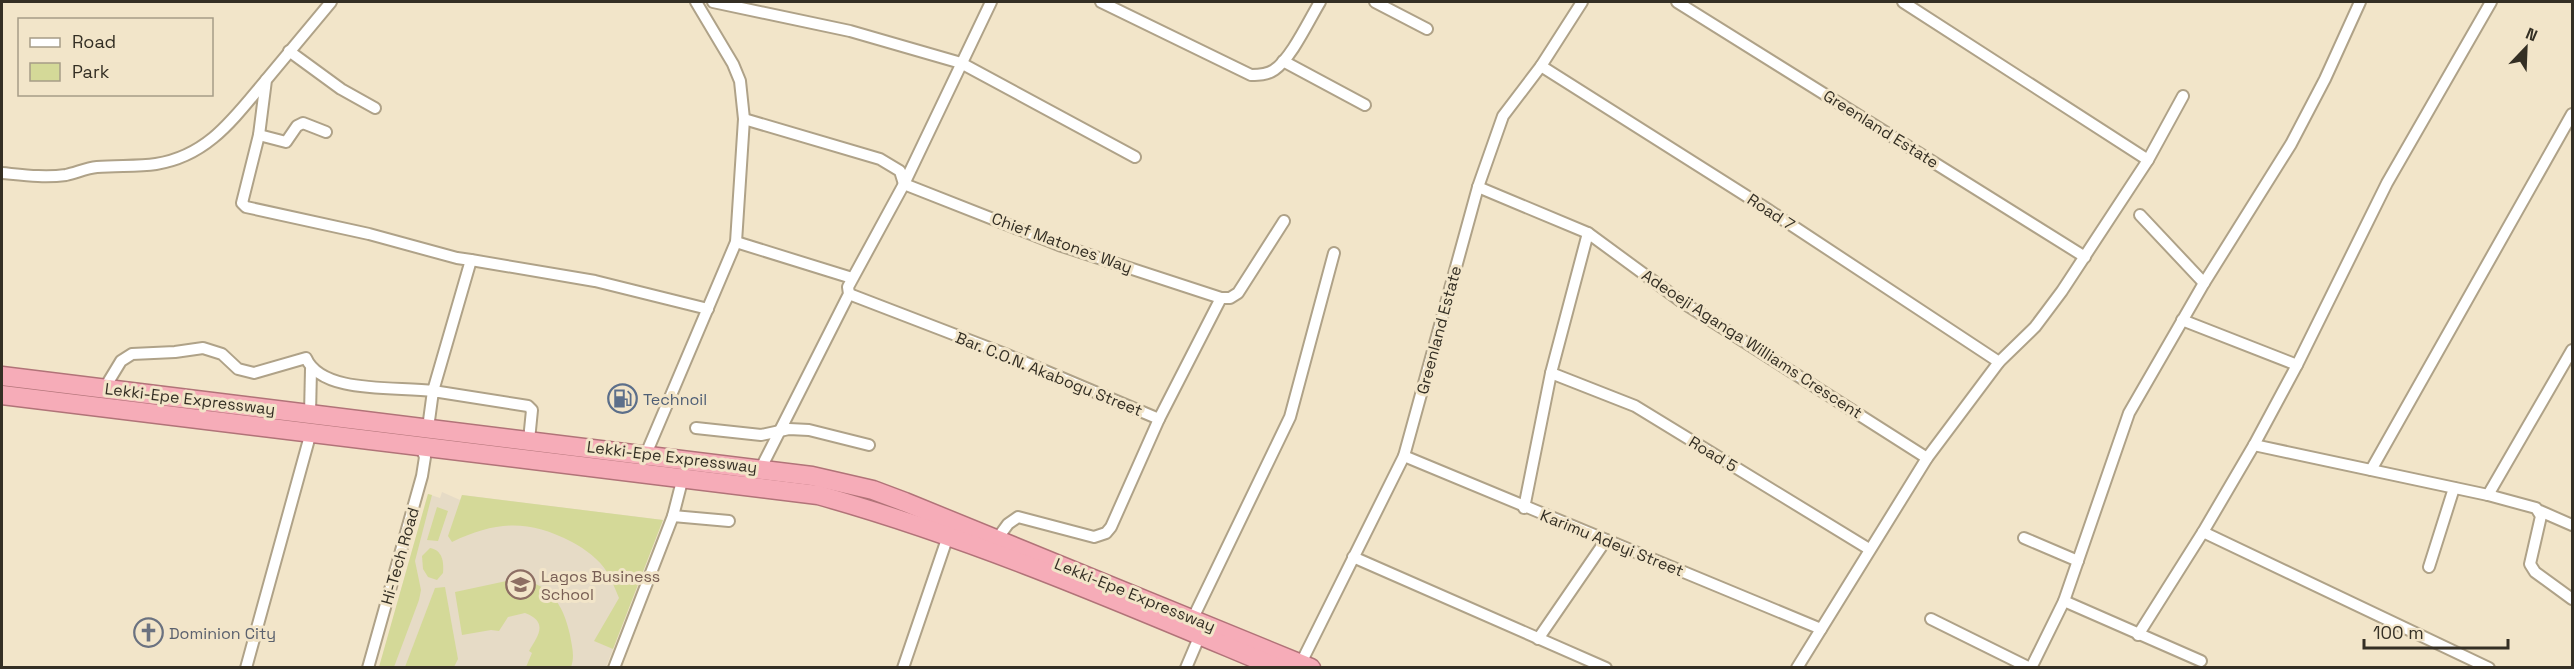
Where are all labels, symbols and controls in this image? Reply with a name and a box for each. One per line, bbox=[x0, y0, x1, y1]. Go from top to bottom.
legend bbox=[18, 18, 213, 96]
north arrow bbox=[2496, 18, 2556, 78]
text: N bbox=[2523, 23, 2541, 46]
text: Road bbox=[72, 30, 116, 53]
text: Park bbox=[72, 60, 110, 83]
street label: Greenland Estate bbox=[1819, 85, 1943, 173]
street label: Road 7 bbox=[1743, 189, 1799, 235]
street label: Chief Matones Way bbox=[989, 208, 1135, 278]
street label: Greenland Estate bbox=[1412, 263, 1466, 397]
street label: Adeoeji Aganga Williams Crescent bbox=[1638, 265, 1866, 423]
street label: Bar. C.O.N. Akabogu Street bbox=[952, 327, 1146, 421]
street label: Lekki-Epe Expressway bbox=[104, 378, 276, 420]
fuel station icon: Technoil bbox=[606, 383, 638, 415]
place label: Technoil bbox=[643, 389, 707, 410]
street label: Road 5 bbox=[1685, 431, 1741, 477]
street label: Lekki-Epe Expressway bbox=[586, 436, 758, 478]
street label: Hi-Tech Road bbox=[376, 505, 424, 607]
street label: Karimu Adeyi Street bbox=[1537, 505, 1687, 581]
street label: Lekki-Epe Expressway bbox=[1051, 553, 1219, 637]
place label: Lagos Business School bbox=[541, 566, 660, 605]
school or university icon: Lagos Business School bbox=[504, 569, 536, 601]
scale bar bbox=[2364, 612, 2508, 650]
church icon: Dominion City bbox=[132, 617, 164, 649]
text: 100 m bbox=[2373, 621, 2424, 644]
place label: Dominion City bbox=[169, 623, 276, 644]

